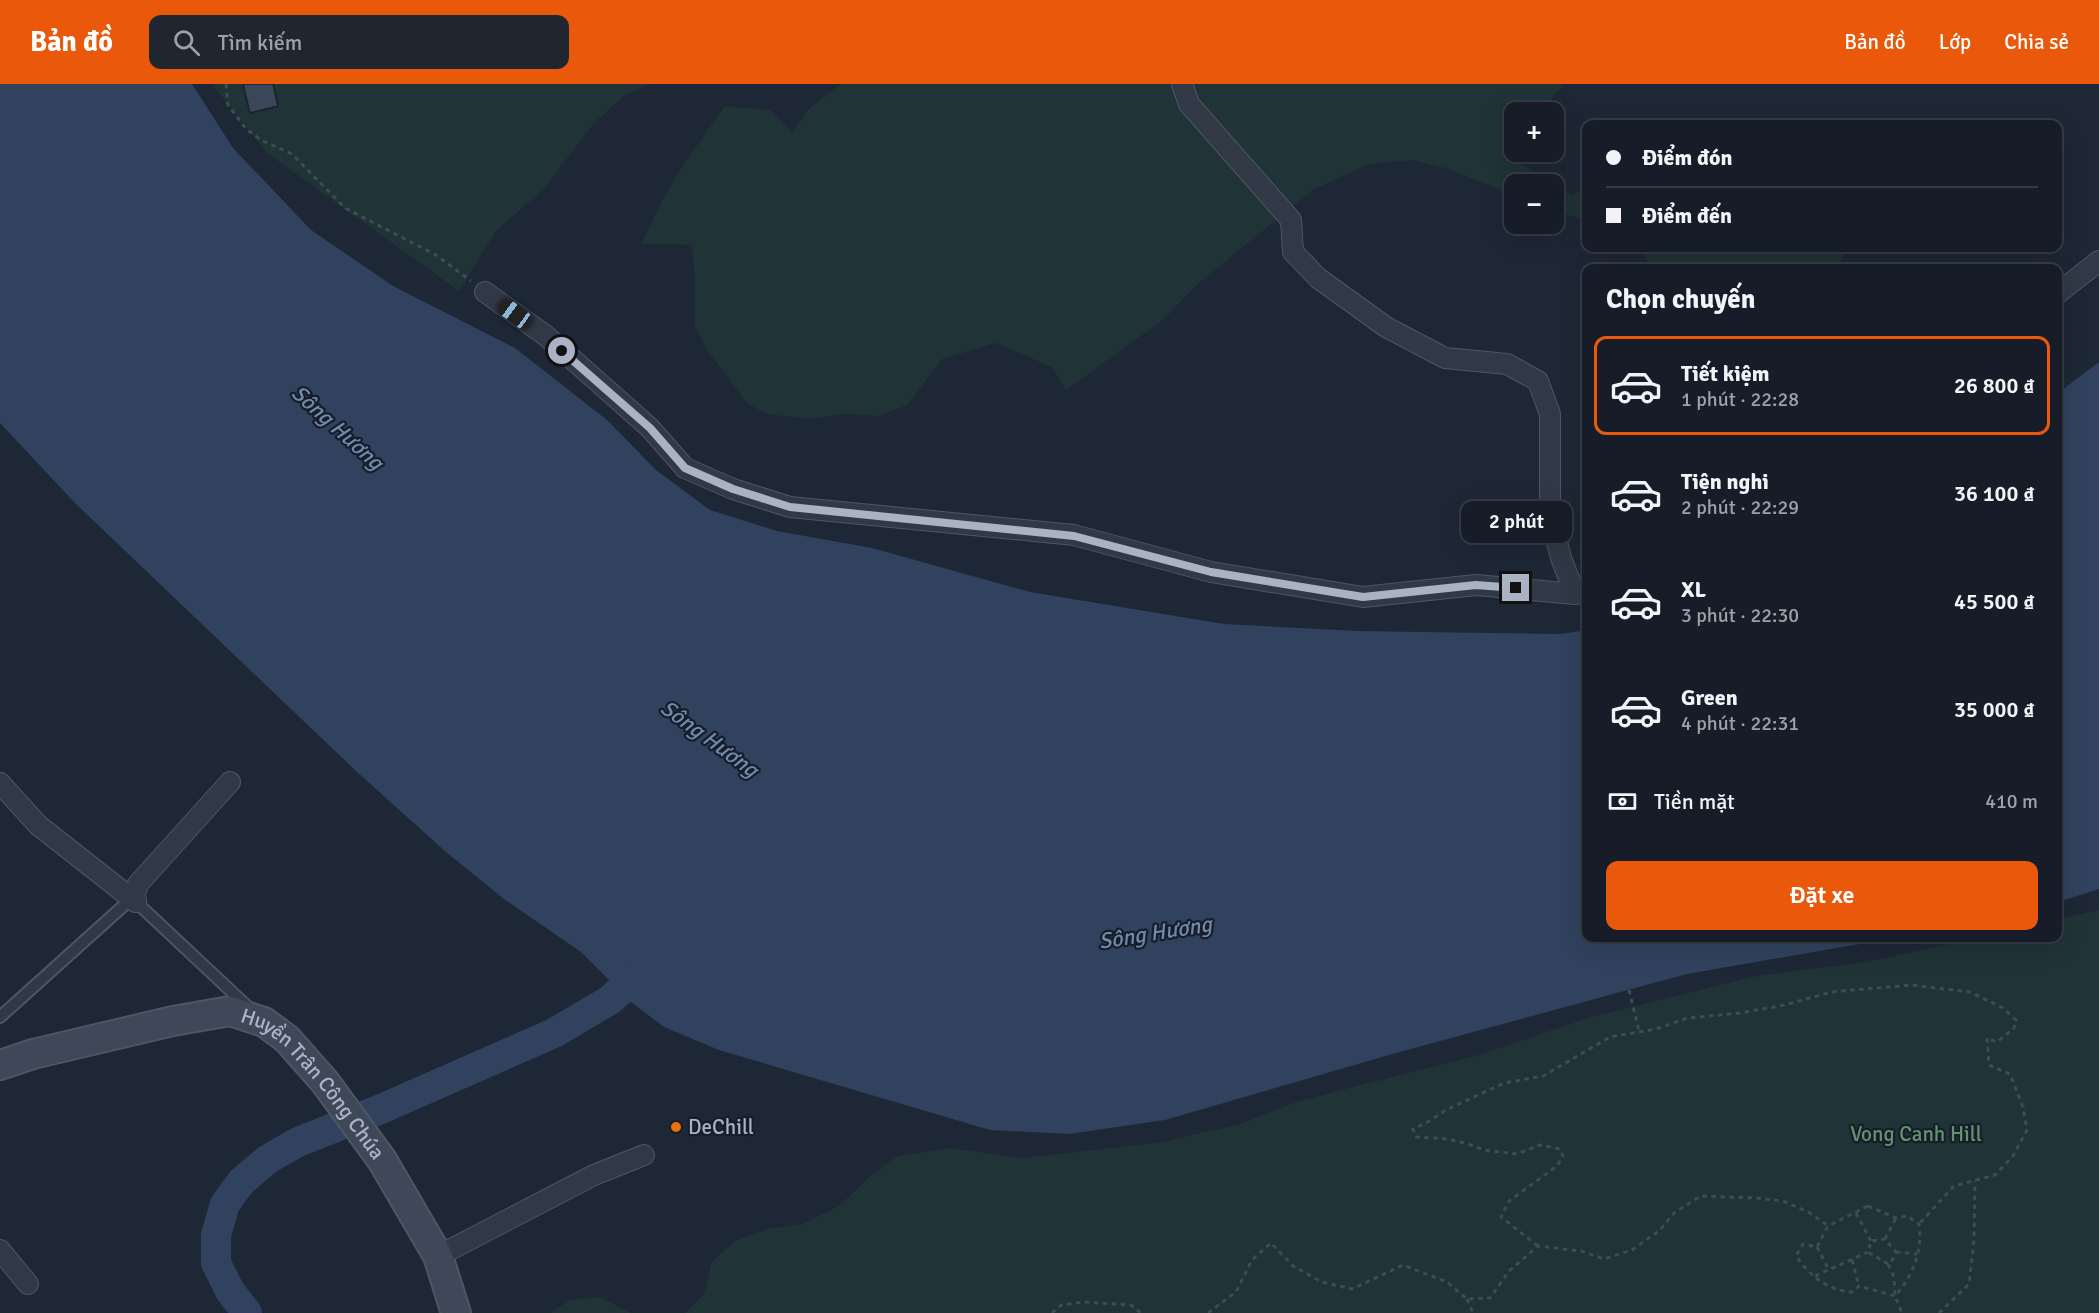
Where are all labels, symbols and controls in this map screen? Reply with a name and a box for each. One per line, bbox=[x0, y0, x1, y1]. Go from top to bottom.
search box bbox=[149, 15, 569, 69]
text: Bản đồ bbox=[30, 25, 113, 59]
icon: search bbox=[170, 26, 203, 59]
text: Tìm kiếm bbox=[218, 29, 302, 56]
text: Bản đồ bbox=[1844, 29, 1906, 55]
text: Lớp bbox=[1939, 29, 1971, 55]
text: Chia sẻ bbox=[2004, 29, 2069, 55]
map controls bbox=[1504, 102, 1564, 234]
button: + bbox=[1504, 102, 1564, 162]
text: Điểm đón bbox=[1642, 144, 1733, 171]
button: − bbox=[1504, 174, 1564, 234]
text: Điểm đến bbox=[1642, 202, 1732, 229]
text: Chọn chuyến bbox=[1606, 283, 1755, 316]
car bbox=[495, 296, 535, 332]
route start bbox=[548, 337, 575, 364]
icon: car bbox=[1609, 359, 1663, 413]
text: Tiết kiệm bbox=[1681, 360, 1769, 387]
text: 26 800 ₫ bbox=[1954, 372, 2035, 399]
water label: Sông Hương bbox=[286, 379, 391, 477]
text: 1 phút · 22:28 bbox=[1681, 387, 1799, 412]
icon: car bbox=[1609, 467, 1663, 521]
text: Tiện nghi bbox=[1681, 468, 1769, 495]
text: 36 100 ₫ bbox=[1954, 480, 2035, 507]
text: 2 phút · 22:29 bbox=[1681, 495, 1799, 520]
callout: 2 phút bbox=[1460, 501, 1571, 543]
text: 2 phút bbox=[1489, 509, 1544, 534]
route end bbox=[1502, 574, 1529, 601]
icon: car bbox=[1609, 575, 1663, 629]
text: XL bbox=[1681, 576, 1706, 603]
text: 45 500 ₫ bbox=[1954, 588, 2035, 615]
text: 3 phút · 22:30 bbox=[1681, 603, 1799, 628]
icon: car bbox=[1609, 683, 1663, 737]
text: Green bbox=[1681, 684, 1738, 711]
water label: Sông Hương bbox=[656, 694, 766, 784]
text: 35 000 ₫ bbox=[1954, 696, 2035, 723]
text: 4 phút · 22:31 bbox=[1681, 711, 1799, 736]
icon: cash bbox=[1606, 785, 1639, 818]
text: Tiền mặt bbox=[1654, 788, 1735, 815]
text: 410 m bbox=[1985, 789, 2038, 814]
button: Đặt xe bbox=[1606, 861, 2038, 930]
water label: Sông Hương bbox=[1097, 910, 1216, 955]
street label: Huyền Trân Công Chúa bbox=[238, 1002, 390, 1165]
place label: DeChill bbox=[688, 1114, 754, 1140]
marker: DeChill bbox=[669, 1120, 683, 1134]
park label: Vong Canh Hill bbox=[1850, 1121, 1982, 1147]

